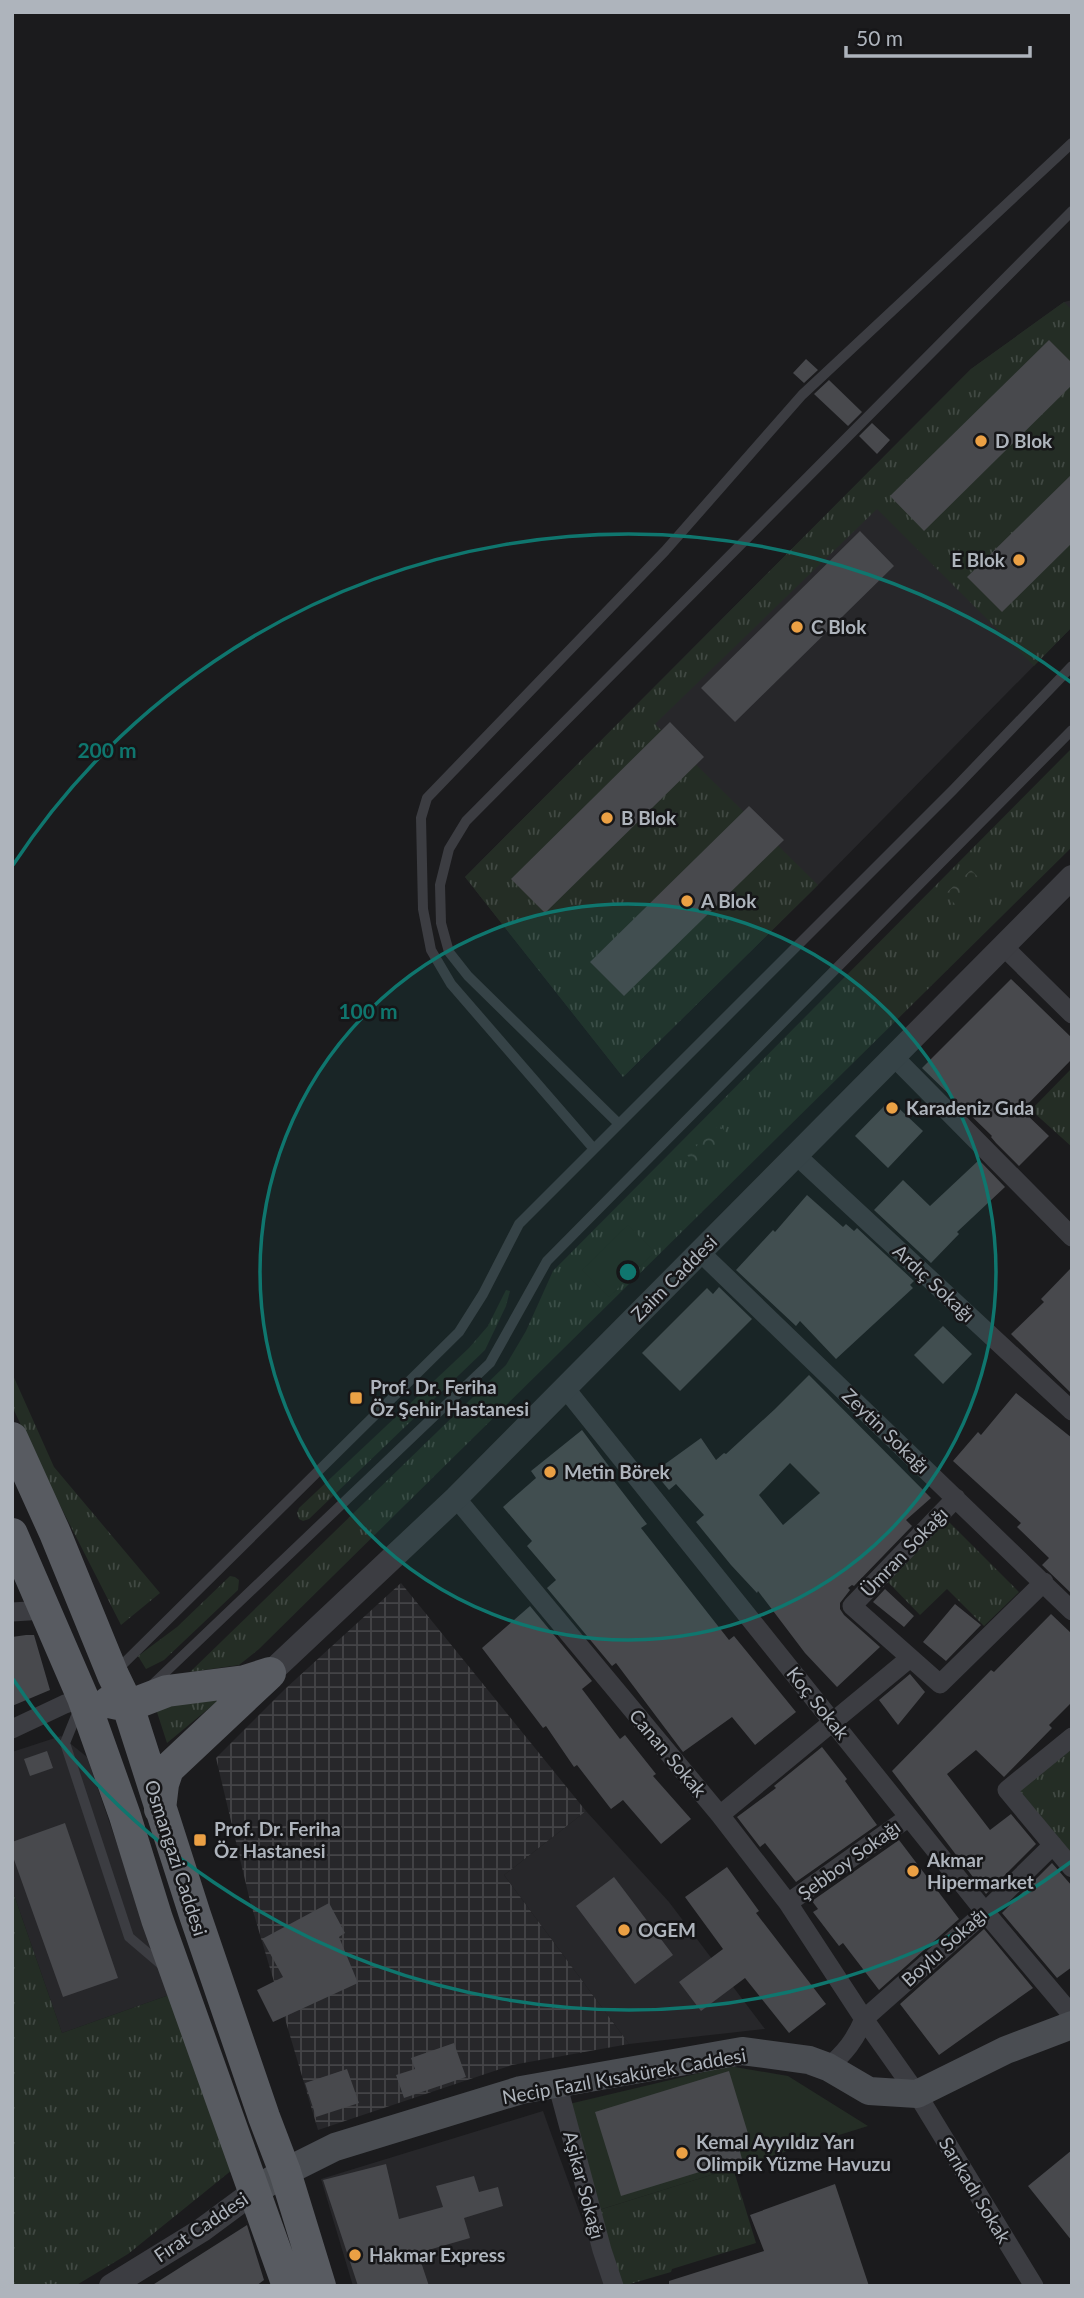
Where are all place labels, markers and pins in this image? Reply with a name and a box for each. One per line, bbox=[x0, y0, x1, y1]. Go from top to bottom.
place label: D Blok bbox=[995, 429, 1053, 452]
marker: D Blok bbox=[973, 433, 989, 449]
place label: E Blok bbox=[951, 548, 1006, 571]
marker: E Blok bbox=[1011, 552, 1027, 568]
place label: C Blok bbox=[811, 615, 867, 638]
marker: C Blok bbox=[789, 619, 805, 635]
place label: B Blok bbox=[621, 806, 677, 829]
marker: B Blok bbox=[599, 810, 615, 826]
place label: A Blok bbox=[700, 889, 757, 912]
marker: A Blok bbox=[679, 893, 695, 909]
place label: Karadeniz Gıda bbox=[906, 1096, 1034, 1119]
marker: Karadeniz Gıda bbox=[884, 1100, 900, 1116]
centre of rings bbox=[616, 1260, 640, 1284]
place label: Prof. Dr. Feriha Öz Şehir Hastanesi bbox=[370, 1375, 529, 1420]
marker: Prof. Dr. Feriha Öz Şehir Hastanesi bbox=[348, 1390, 364, 1406]
place label: Metin Börek bbox=[564, 1460, 671, 1483]
marker: Metin Börek bbox=[542, 1464, 558, 1480]
place label: Prof. Dr. Feriha Öz Hastanesi bbox=[214, 1817, 341, 1862]
marker: Prof. Dr. Feriha Öz Hastanesi bbox=[192, 1832, 208, 1848]
place label: Akmar Hipermarket bbox=[926, 1848, 1034, 1893]
marker: Akmar Hipermarket bbox=[905, 1863, 921, 1879]
place label: OGEM bbox=[638, 1918, 696, 1941]
marker: OGEM bbox=[616, 1922, 632, 1938]
place label: Kemal Ayyıldız Yarı Olimpik Yüzme Havuzu bbox=[696, 2130, 891, 2175]
marker: Kemal Ayyıldız Yarı Olimpik Yüzme Havuzu bbox=[674, 2145, 690, 2161]
place label: Hakmar Express bbox=[369, 2243, 505, 2266]
marker: Hakmar Express bbox=[347, 2247, 363, 2263]

